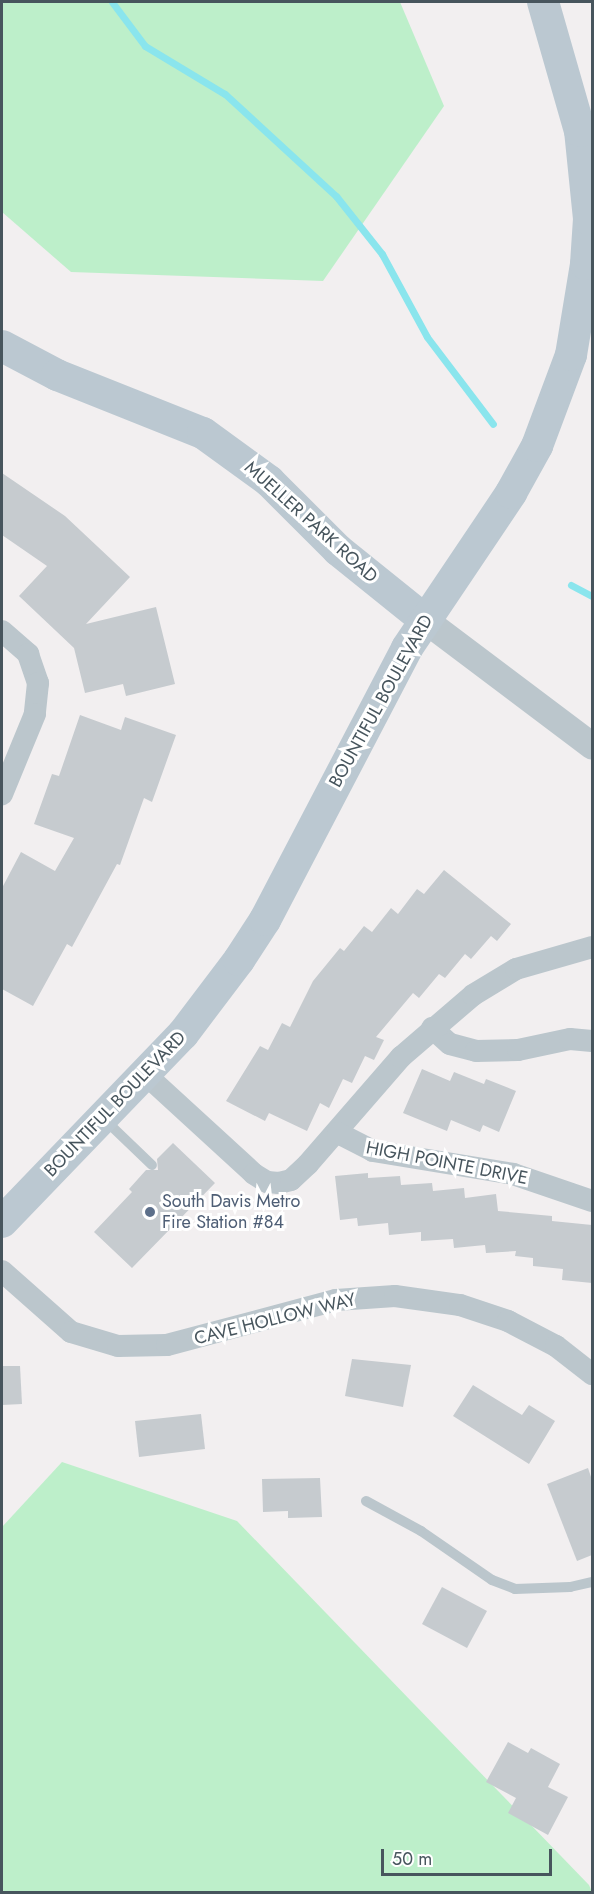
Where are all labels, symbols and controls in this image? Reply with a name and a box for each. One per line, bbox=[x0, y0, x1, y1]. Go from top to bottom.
street label: MUELLER PARK ROAD bbox=[240, 457, 382, 587]
street label: BOUNTIFUL BOULEVARD bbox=[325, 611, 437, 791]
street label: BOUNTIFUL BOULEVARD bbox=[40, 1027, 190, 1181]
street label: HIGH POINTE DRIVE bbox=[364, 1137, 530, 1189]
place label: South Davis Metro Fire Station #84 bbox=[162, 1191, 300, 1234]
marker: South Davis Metro Fire Station #84 bbox=[143, 1205, 157, 1219]
street label: CAVE HOLLOW WAY bbox=[192, 1288, 358, 1350]
scale bar bbox=[384, 1837, 555, 1875]
text: 50 m bbox=[392, 1846, 432, 1872]

